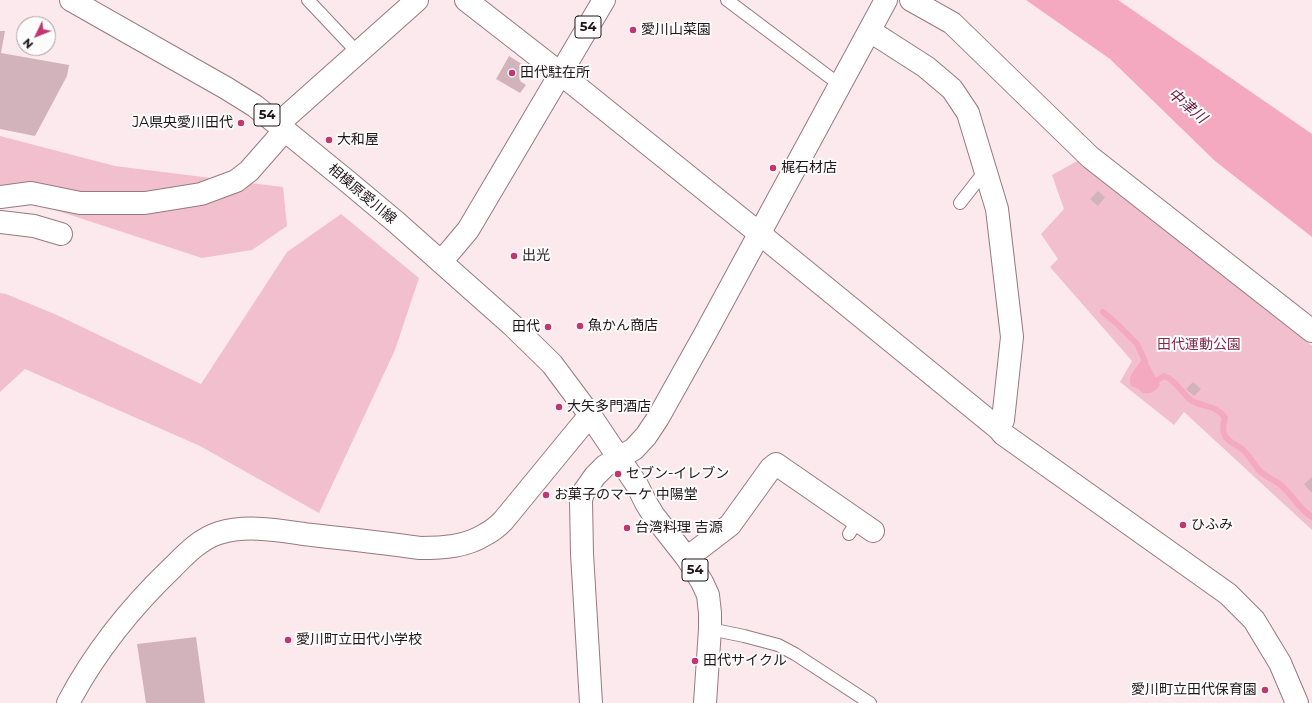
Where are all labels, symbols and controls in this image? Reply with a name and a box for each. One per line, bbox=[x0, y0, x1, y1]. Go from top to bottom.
north arrow bbox=[16, 16, 56, 56]
road number: 54 bbox=[575, 16, 601, 38]
place label: 愛川山菜園 bbox=[641, 22, 711, 38]
marker: 愛川山菜園 bbox=[628, 25, 638, 35]
text: N bbox=[20, 35, 36, 52]
place label: 田代駐在所 bbox=[520, 65, 590, 81]
marker: 田代駐在所 bbox=[507, 68, 517, 78]
water label: 中津川 bbox=[1164, 85, 1210, 127]
road number: 54 bbox=[254, 104, 280, 126]
place label: JA県央愛川田代 bbox=[132, 115, 233, 131]
marker: JA県央愛川田代 bbox=[236, 118, 246, 128]
place label: 大和屋 bbox=[337, 132, 379, 148]
marker: 大和屋 bbox=[324, 135, 334, 145]
place label: 梶石材店 bbox=[781, 160, 837, 176]
street label: 相模原愛川線 bbox=[324, 161, 400, 227]
marker: 梶石材店 bbox=[768, 163, 778, 173]
place label: 出光 bbox=[522, 248, 550, 264]
marker: 出光 bbox=[509, 251, 519, 261]
place label: 魚かん商店 bbox=[588, 318, 658, 334]
place label: 田代 bbox=[512, 319, 540, 335]
marker: 魚かん商店 bbox=[575, 321, 585, 331]
marker: 田代 bbox=[543, 322, 553, 332]
park label: 田代運動公園 bbox=[1157, 337, 1241, 353]
place label: 大矢多門酒店 bbox=[567, 399, 651, 415]
marker: 大矢多門酒店 bbox=[554, 402, 564, 412]
place label: セブン-イレブン bbox=[626, 466, 729, 482]
marker: セブン-イレブン bbox=[613, 469, 623, 479]
place label: お菓子のマーケ 中陽堂 bbox=[554, 487, 698, 503]
marker: お菓子のマーケ 中陽堂 bbox=[541, 490, 551, 500]
place label: ひふみ bbox=[1191, 517, 1233, 533]
place label: 台湾料理 吉源 bbox=[635, 520, 723, 536]
marker: ひふみ bbox=[1178, 520, 1188, 530]
marker: 台湾料理 吉源 bbox=[622, 523, 632, 533]
road number: 54 bbox=[682, 559, 708, 581]
place label: 愛川町立田代小学校 bbox=[296, 632, 422, 648]
marker: 愛川町立田代小学校 bbox=[283, 635, 293, 645]
place label: 田代サイクル bbox=[703, 653, 787, 669]
marker: 田代サイクル bbox=[690, 656, 700, 666]
place label: 愛川町立田代保育園 bbox=[1131, 682, 1257, 698]
marker: 愛川町立田代保育園 bbox=[1260, 685, 1270, 695]

